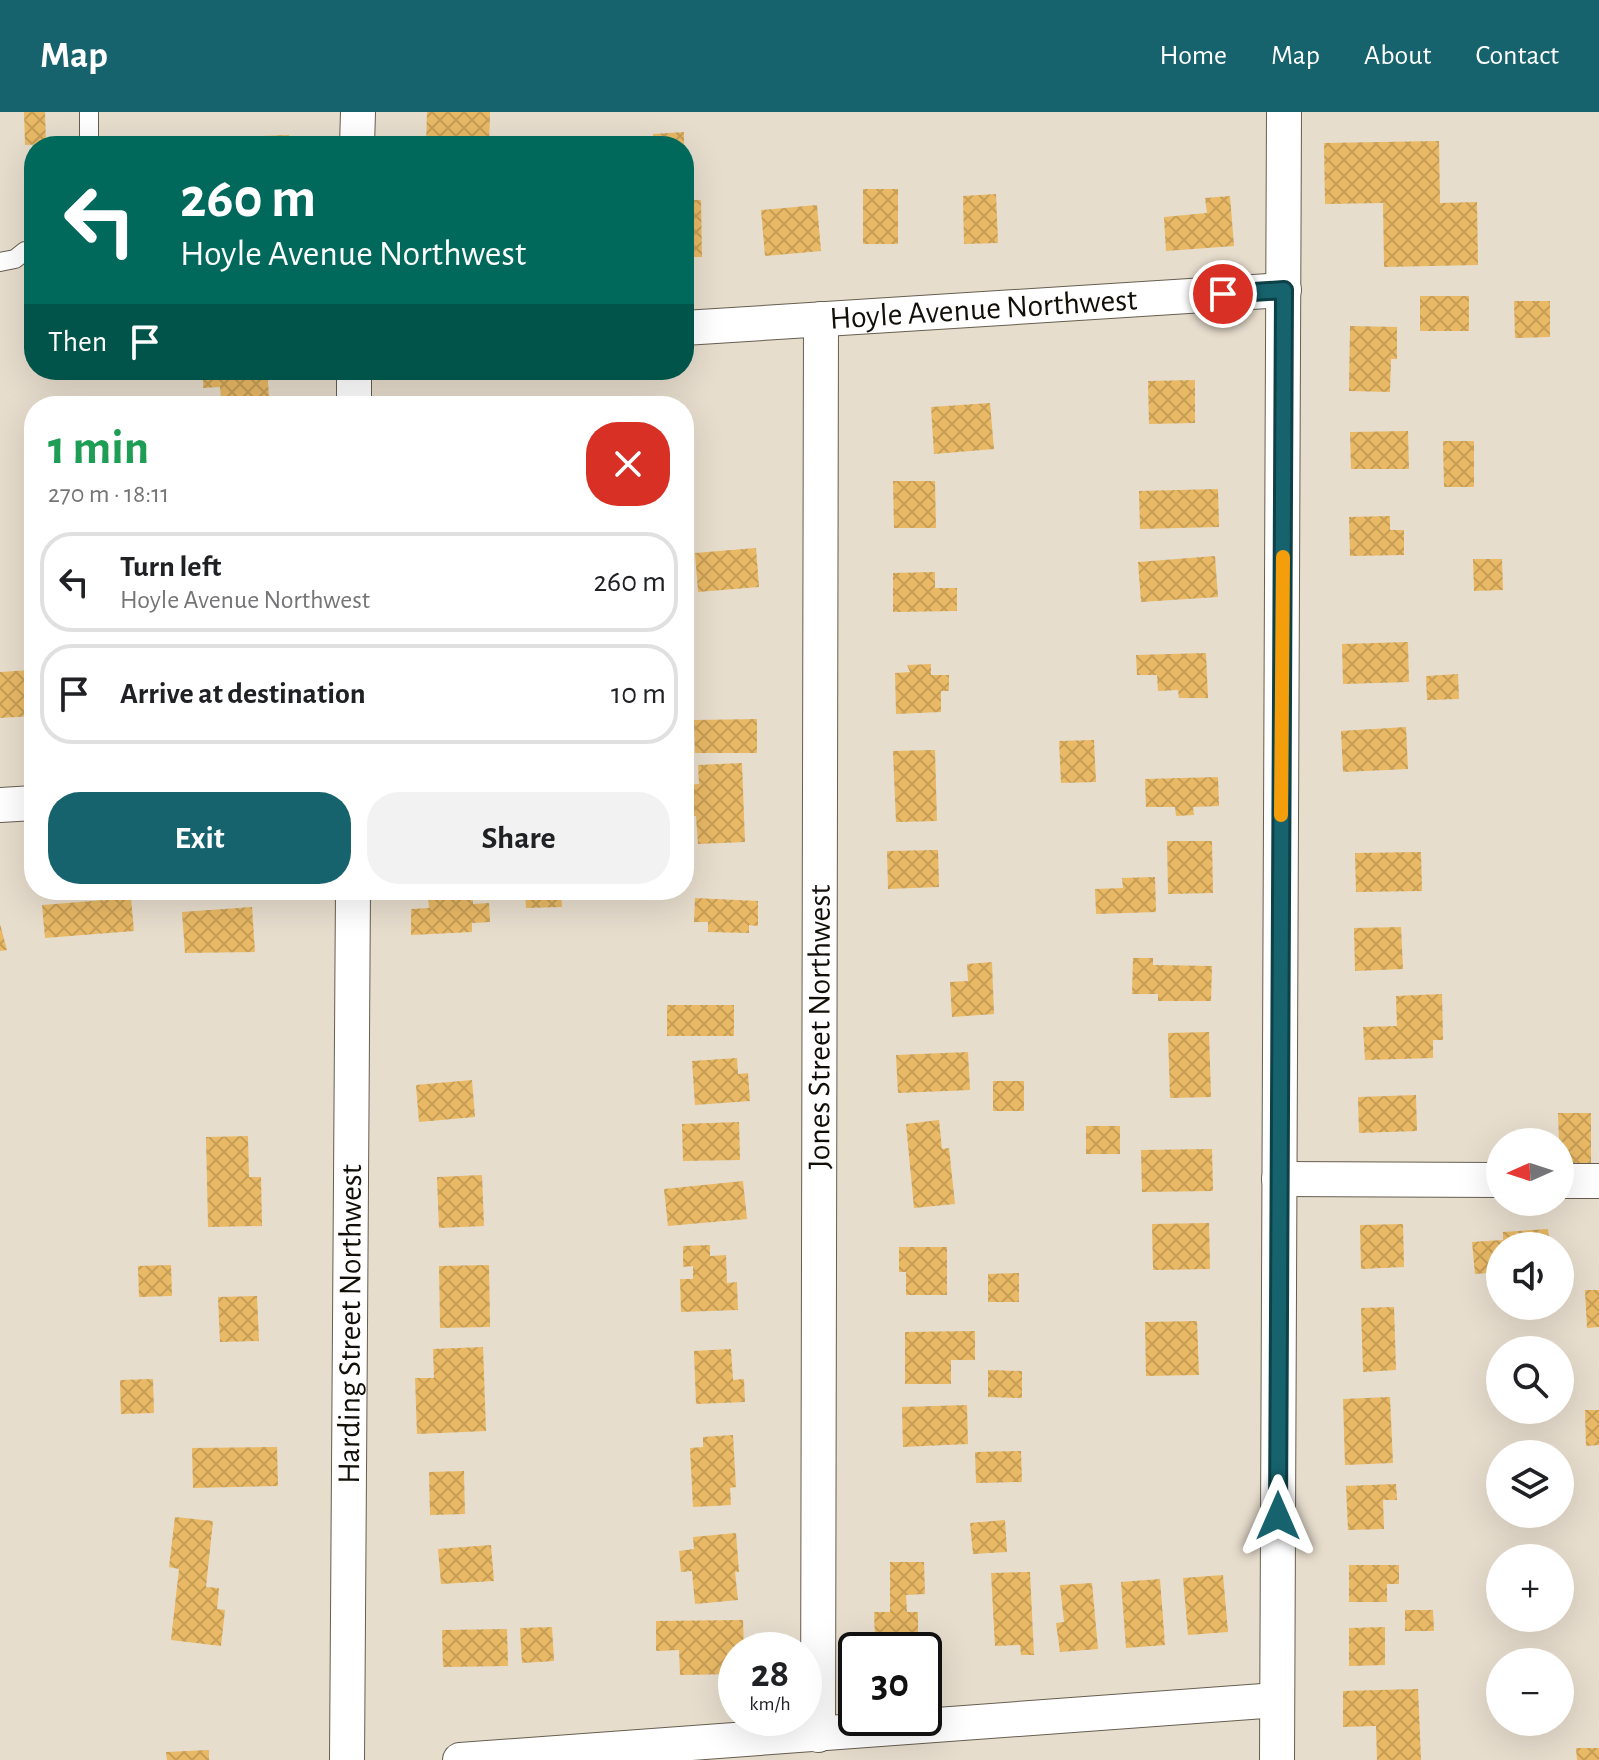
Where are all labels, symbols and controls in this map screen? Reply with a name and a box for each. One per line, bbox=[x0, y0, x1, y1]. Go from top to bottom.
text: Map bbox=[40, 37, 108, 75]
text: Home bbox=[1160, 42, 1227, 70]
text: Map bbox=[1271, 42, 1320, 70]
text: About bbox=[1364, 42, 1432, 70]
text: Contact bbox=[1476, 42, 1559, 70]
icon: left bbox=[48, 168, 152, 272]
text: 260 m bbox=[180, 171, 316, 227]
text: Hoyle Avenue Northwest bbox=[180, 236, 526, 272]
pin bbox=[1189, 260, 1257, 328]
icon: arrive bbox=[1201, 272, 1245, 316]
street label: Hoyle Avenue Northwest bbox=[829, 283, 1138, 335]
icon: arrive bbox=[123, 320, 167, 364]
text: Then bbox=[48, 327, 107, 357]
button: close bbox=[586, 422, 670, 506]
text: 1 min bbox=[48, 425, 149, 473]
text: 270 m · 18:11 bbox=[48, 481, 169, 507]
text: Turn left bbox=[120, 552, 221, 582]
icon: left bbox=[52, 560, 96, 604]
text: 260 m bbox=[593, 567, 666, 597]
text: Hoyle Avenue Northwest bbox=[120, 587, 370, 613]
icon: arrive bbox=[52, 672, 96, 716]
text: Arrive at destination bbox=[120, 679, 366, 709]
text: 10 m bbox=[611, 679, 666, 709]
button: Exit bbox=[48, 792, 351, 884]
button: Share bbox=[367, 792, 670, 884]
street label: Jones Street Northwest bbox=[803, 884, 836, 1170]
north arrow bbox=[1486, 1128, 1574, 1216]
map controls bbox=[1486, 1128, 1574, 1736]
street label: Harding Street Northwest bbox=[333, 1164, 367, 1484]
button: sound bbox=[1486, 1232, 1574, 1320]
button: search bbox=[1486, 1336, 1574, 1424]
button: layers bbox=[1486, 1440, 1574, 1528]
position arrow bbox=[1236, 1474, 1320, 1558]
button: + bbox=[1486, 1544, 1574, 1632]
speed limit sign: 30 bbox=[838, 1632, 942, 1736]
button: − bbox=[1486, 1648, 1574, 1736]
text: 28 bbox=[751, 1654, 789, 1694]
text: km/h bbox=[749, 1694, 791, 1714]

